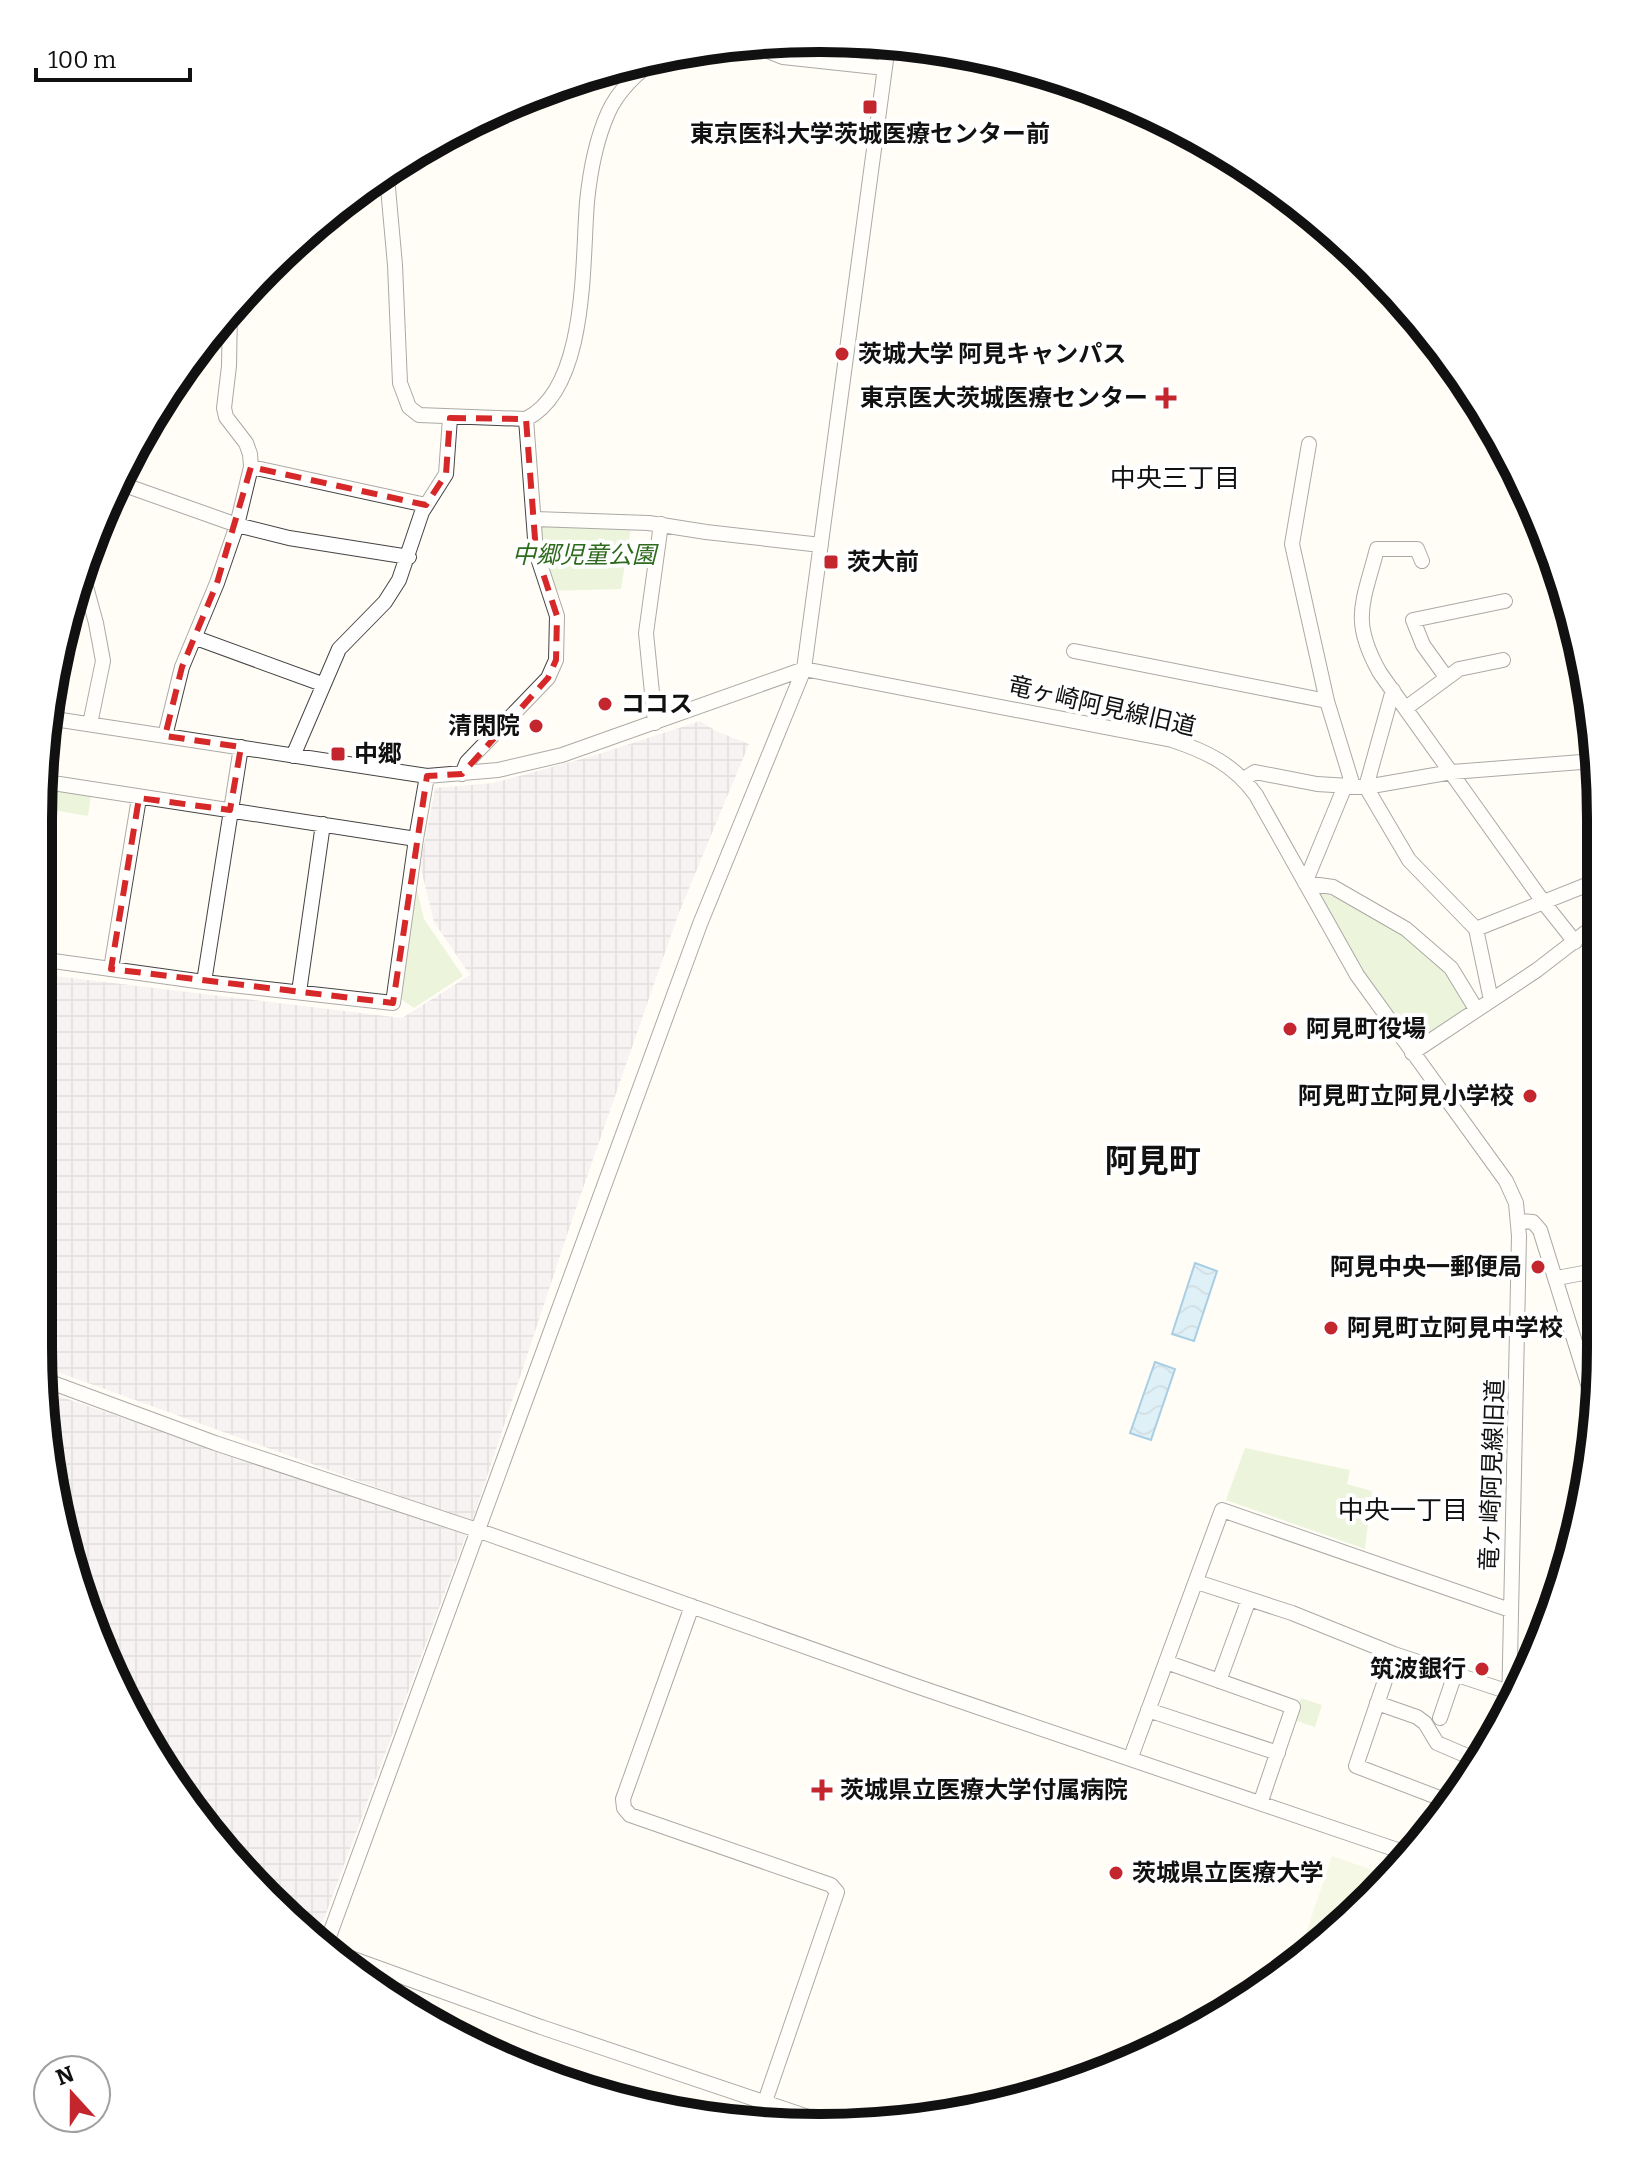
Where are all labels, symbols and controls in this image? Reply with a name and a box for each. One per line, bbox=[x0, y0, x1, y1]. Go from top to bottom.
scale bar bbox=[36, 32, 190, 82]
text: 100 m bbox=[48, 46, 116, 74]
marker: 東京医科大学茨城医療センター前 bbox=[861, 98, 879, 116]
place label: 東京医科大学茨城医療センター前 bbox=[690, 120, 1050, 148]
place label: 茨城大学 阿見キャンパス bbox=[858, 340, 1126, 368]
marker: 茨城大学 阿見キャンパス bbox=[833, 345, 851, 363]
place label: 東京医大茨城医療センター bbox=[860, 384, 1148, 412]
marker: 東京医大茨城医療センター bbox=[1155, 387, 1177, 409]
district label: 中央三丁目 bbox=[1110, 463, 1240, 494]
park label: 中郷児童公園 bbox=[512, 541, 659, 569]
place label: 茨大前 bbox=[847, 548, 919, 576]
marker: 茨大前 bbox=[822, 553, 840, 571]
street label: 竜ヶ崎阿見線旧道 bbox=[1005, 671, 1199, 741]
place label: ココス bbox=[621, 690, 693, 718]
marker: ココス bbox=[596, 695, 614, 713]
place label: 清閑院 bbox=[448, 712, 520, 740]
marker: 清閑院 bbox=[527, 717, 545, 735]
place label: 中郷 bbox=[354, 740, 402, 768]
marker: 中郷 bbox=[329, 745, 347, 763]
place label: 阿見町役場 bbox=[1306, 1015, 1426, 1043]
marker: 阿見町役場 bbox=[1281, 1020, 1299, 1038]
place label: 阿見町立阿見小学校 bbox=[1298, 1082, 1514, 1110]
marker: 阿見町立阿見小学校 bbox=[1521, 1087, 1539, 1105]
district label: 阿見町 bbox=[1105, 1142, 1201, 1180]
place label: 阿見中央一郵便局 bbox=[1330, 1253, 1522, 1281]
marker: 阿見中央一郵便局 bbox=[1529, 1258, 1547, 1276]
place label: 阿見町立阿見中学校 bbox=[1347, 1314, 1563, 1342]
marker: 阿見町立阿見中学校 bbox=[1322, 1319, 1340, 1337]
street label: 竜ヶ崎阿見線旧道 bbox=[1475, 1379, 1509, 1571]
district label: 中央一丁目 bbox=[1338, 1495, 1468, 1526]
place label: 筑波銀行 bbox=[1370, 1655, 1466, 1683]
marker: 筑波銀行 bbox=[1473, 1660, 1491, 1678]
place label: 茨城県立医療大学付属病院 bbox=[840, 1776, 1128, 1804]
marker: 茨城県立医療大学付属病院 bbox=[811, 1779, 833, 1801]
place label: 茨城県立医療大学 bbox=[1132, 1859, 1324, 1887]
marker: 茨城県立医療大学 bbox=[1107, 1864, 1125, 1882]
north arrow bbox=[32, 2054, 112, 2134]
text: N bbox=[52, 2060, 78, 2091]

